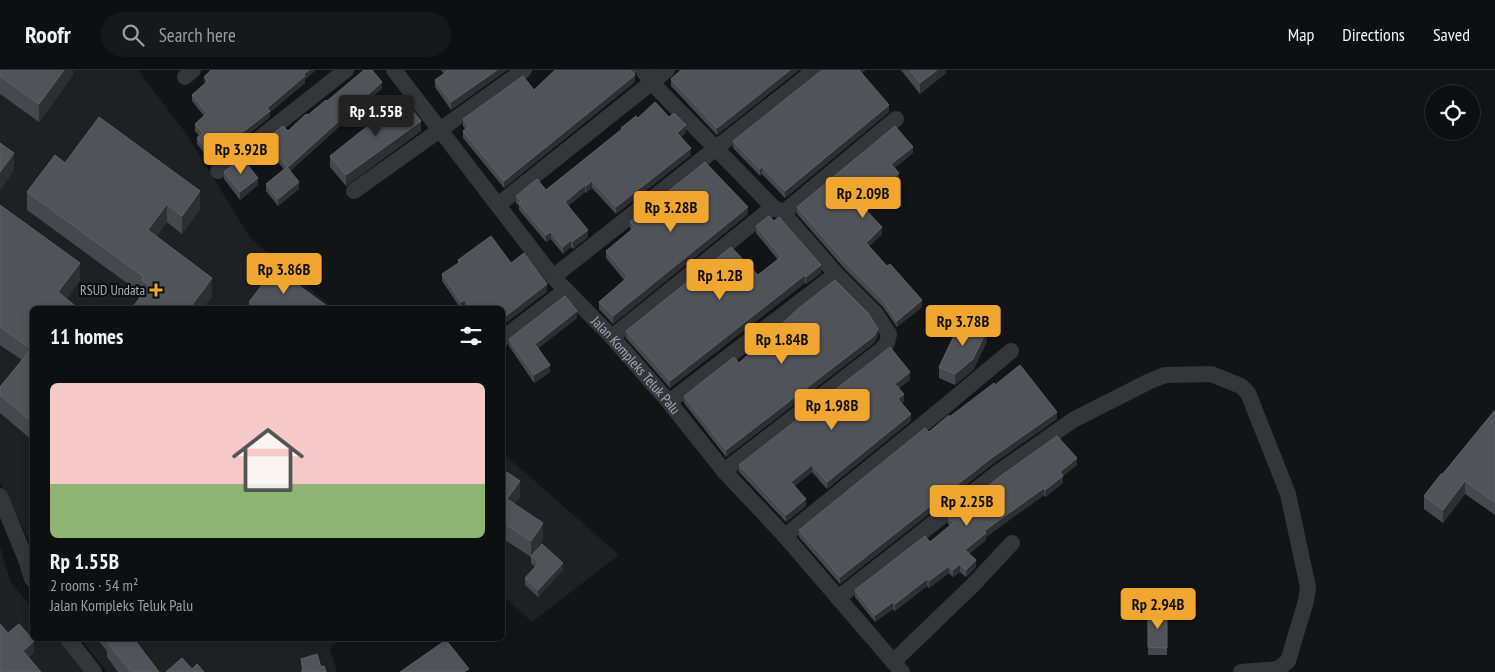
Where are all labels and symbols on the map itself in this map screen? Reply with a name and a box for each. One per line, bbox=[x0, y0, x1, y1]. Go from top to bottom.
pin: Rp 1.55B bbox=[324, 94, 428, 137]
pin: Rp 3.92B bbox=[189, 132, 293, 175]
pin: Rp 2.09B bbox=[811, 176, 915, 219]
pin: Rp 3.28B bbox=[619, 190, 723, 233]
pin: Rp 3.86B bbox=[232, 252, 336, 295]
pin: Rp 1.2B bbox=[674, 258, 766, 301]
place label: RSUD Undata bbox=[80, 281, 145, 299]
marker: RSUD Undata bbox=[149, 283, 163, 297]
pin: Rp 3.78B bbox=[911, 304, 1015, 347]
street label: Jalan Kompleks Teluk Palu bbox=[587, 312, 684, 418]
pin: Rp 1.84B bbox=[730, 322, 834, 365]
pin: Rp 1.98B bbox=[780, 388, 884, 431]
pin: Rp 2.25B bbox=[915, 484, 1019, 527]
pin: Rp 2.94B bbox=[1106, 588, 1210, 630]

